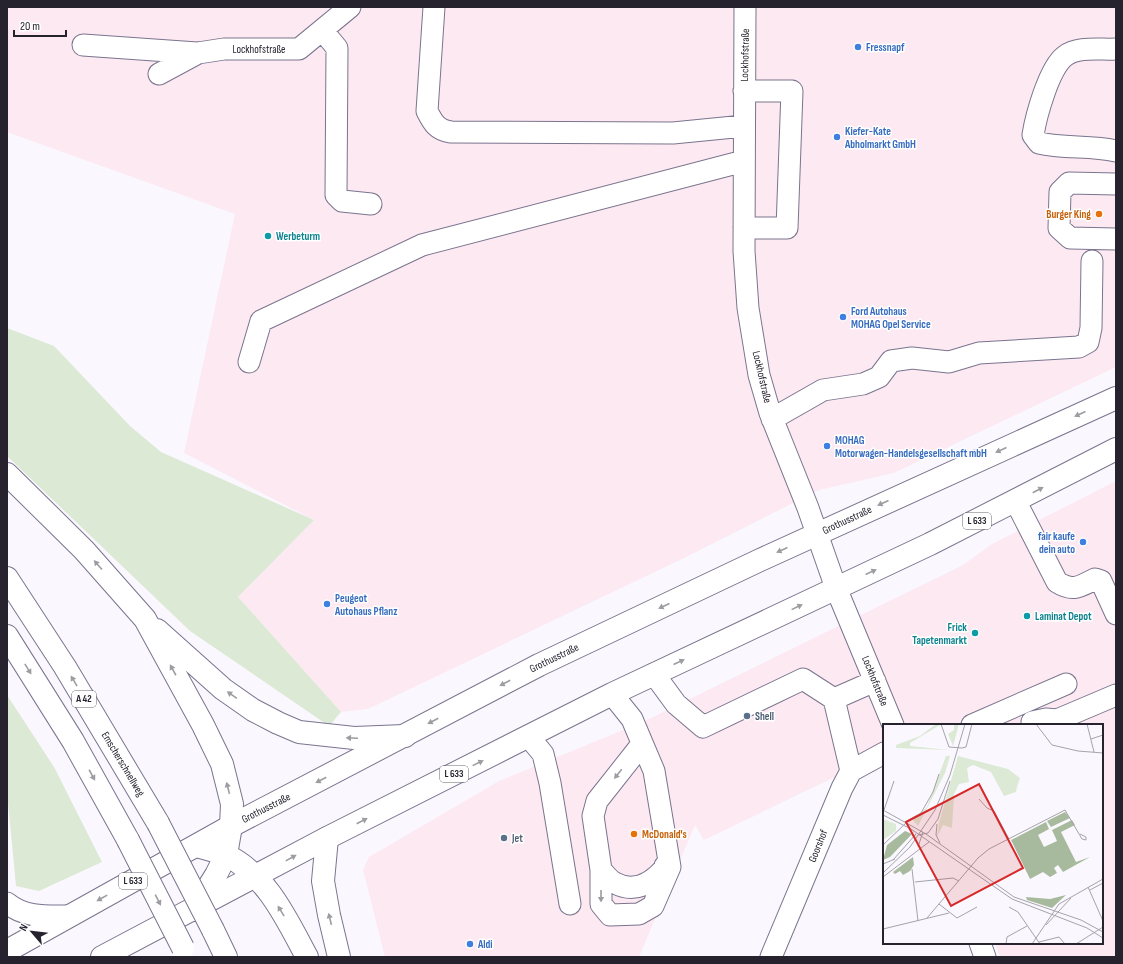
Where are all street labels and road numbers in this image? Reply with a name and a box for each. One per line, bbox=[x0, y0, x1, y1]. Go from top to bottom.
street label: Lockhofstraße bbox=[738, 28, 752, 82]
street label: Lockhofstraße bbox=[232, 43, 286, 56]
street label: Lockhofstraße bbox=[750, 350, 774, 404]
street label: Grothusstraße bbox=[820, 503, 874, 537]
road number: L 633 bbox=[963, 513, 991, 529]
street label: Grothusstraße bbox=[527, 641, 581, 675]
street label: Lockhofstraße bbox=[859, 654, 891, 708]
road number: A 42 bbox=[72, 691, 96, 707]
street label: Emscherschnellweg bbox=[99, 729, 148, 799]
road number: L 633 bbox=[440, 766, 468, 782]
street label: Grothusstraße bbox=[239, 790, 293, 826]
street label: Goorshof bbox=[806, 827, 831, 864]
road number: L 633 bbox=[119, 873, 147, 889]

